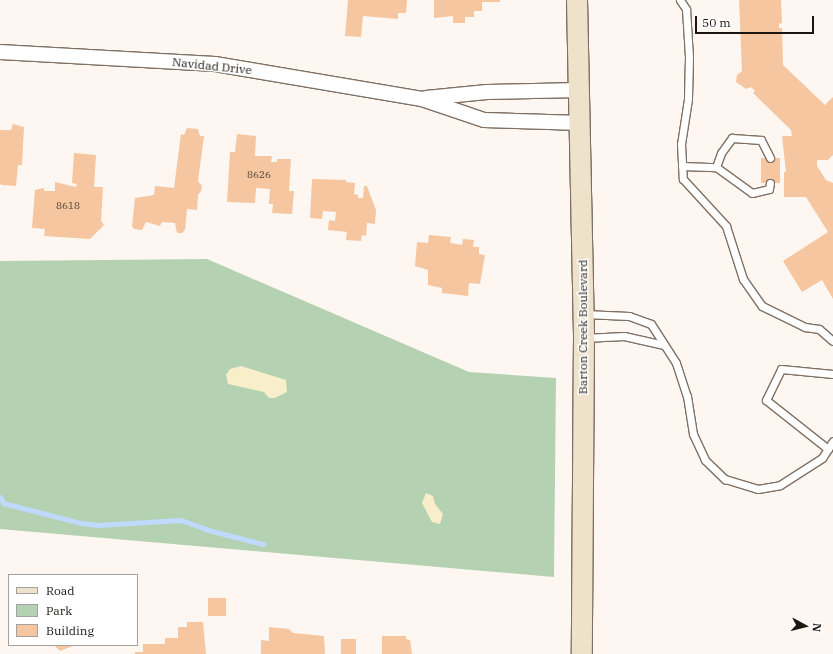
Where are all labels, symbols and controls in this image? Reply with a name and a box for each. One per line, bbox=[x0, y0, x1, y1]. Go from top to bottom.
scale bar bbox=[697, 8, 816, 34]
text: 50 m bbox=[702, 15, 731, 30]
street label: Navidad Drive bbox=[171, 55, 253, 77]
house number: 8626 bbox=[247, 169, 271, 181]
house number: 8618 bbox=[56, 200, 80, 212]
street label: Barton Creek Boulevard bbox=[576, 260, 590, 394]
legend bbox=[8, 574, 138, 646]
text: Road bbox=[46, 583, 75, 598]
text: Park bbox=[46, 603, 72, 618]
north arrow bbox=[785, 606, 825, 646]
text: N bbox=[809, 622, 824, 633]
text: Building bbox=[46, 623, 94, 638]

